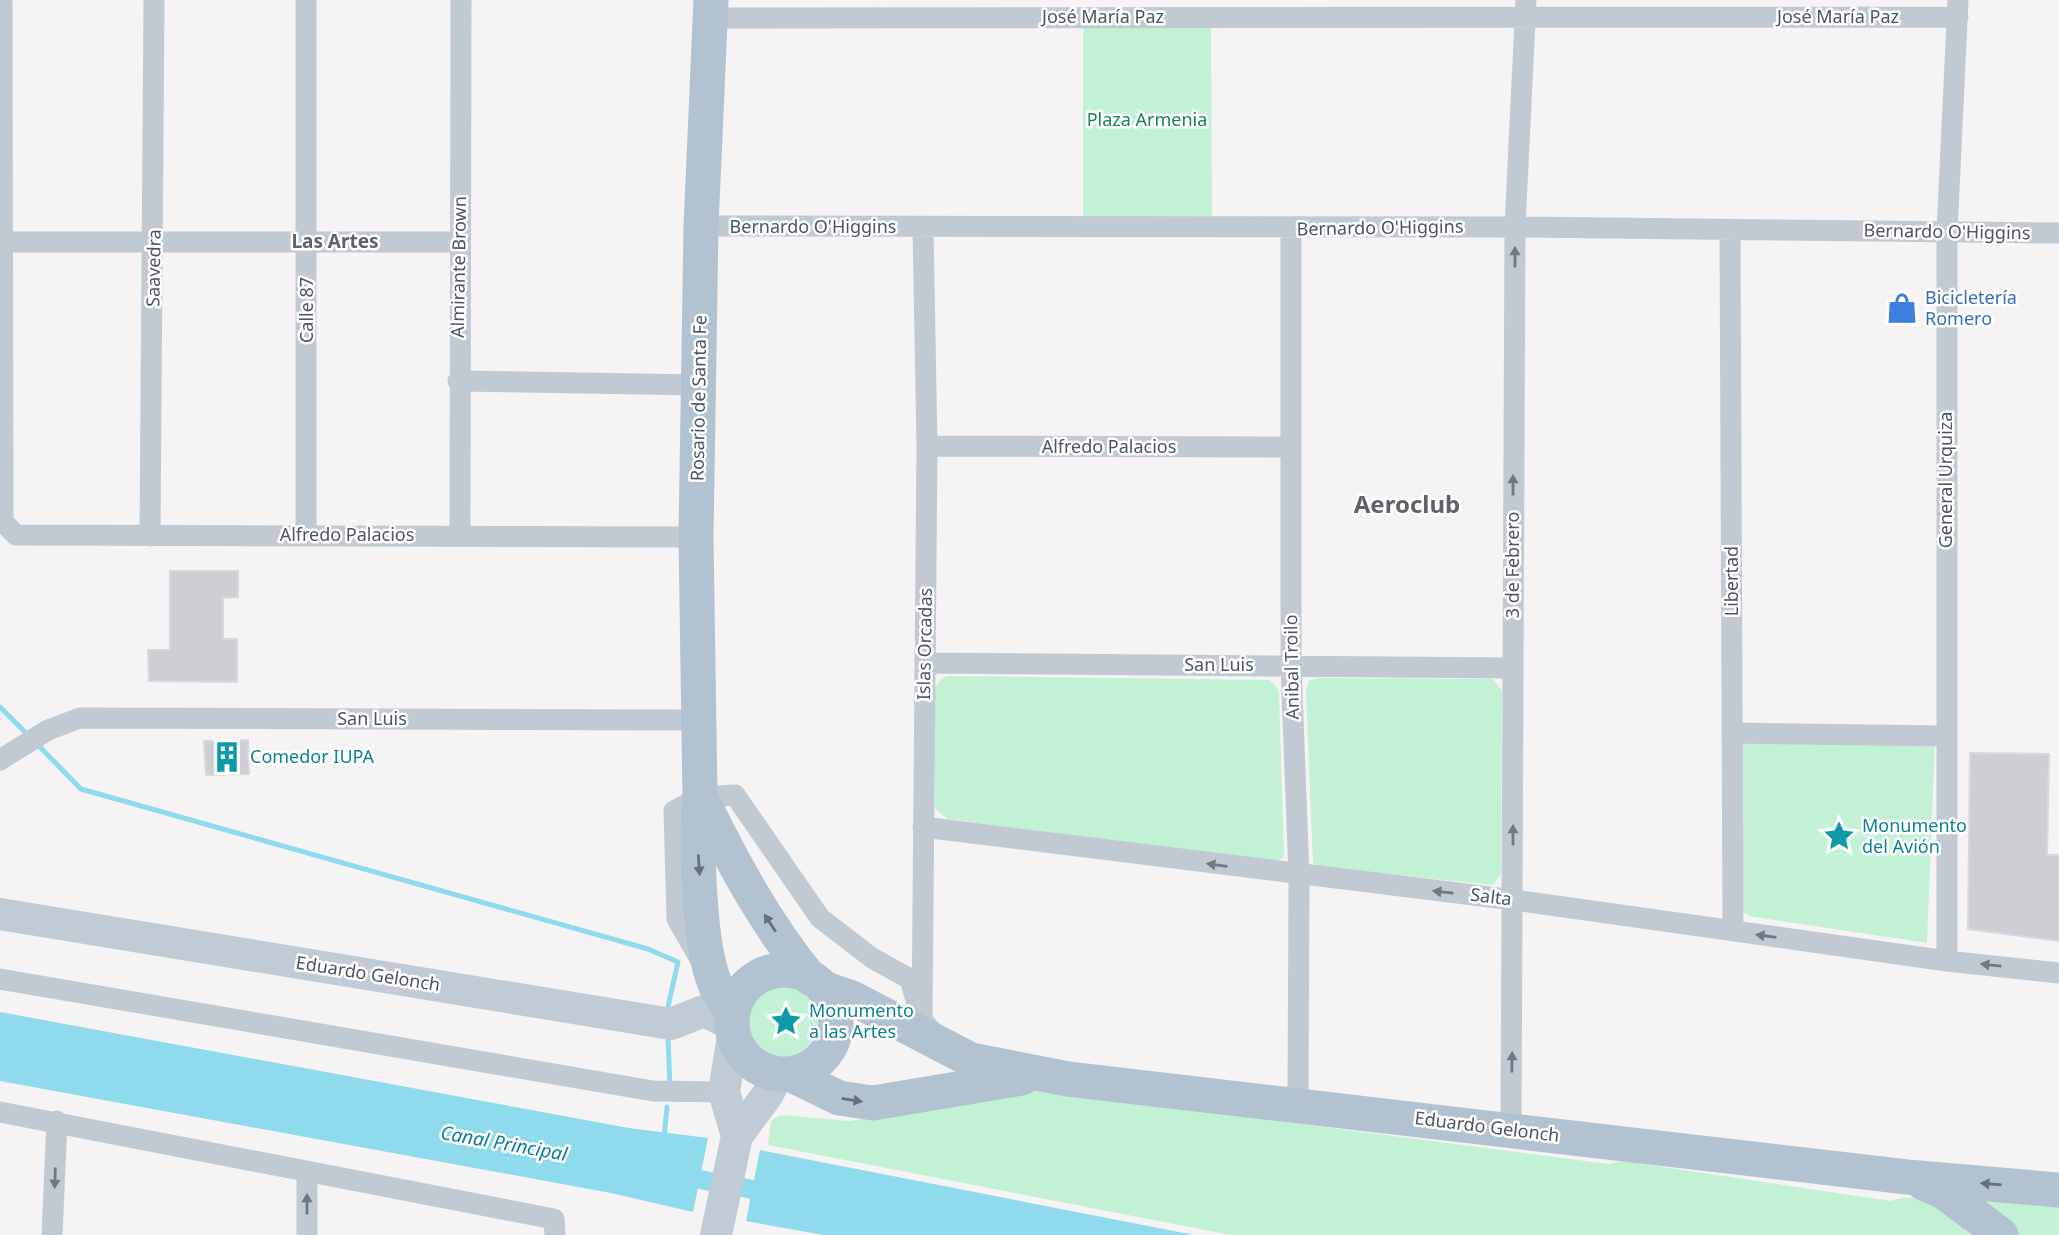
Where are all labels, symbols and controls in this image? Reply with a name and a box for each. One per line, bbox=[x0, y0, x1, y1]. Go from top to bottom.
street label: José María Paz bbox=[1040, 4, 1164, 28]
street label: José María Paz bbox=[1775, 4, 1899, 28]
park label: Plaza Armenia bbox=[1087, 107, 1207, 131]
street label: Almirante Brown bbox=[445, 196, 471, 338]
street label: Bernardo O'Higgins bbox=[730, 214, 896, 238]
street label: Bernardo O'Higgins bbox=[1296, 214, 1464, 240]
street label: Bernardo O'Higgins bbox=[1863, 218, 2031, 244]
district label: Las Artes bbox=[291, 228, 379, 254]
street label: Saavedra bbox=[140, 229, 166, 307]
one-way arrow bbox=[1509, 246, 1521, 268]
street label: Calle 87 bbox=[294, 277, 318, 343]
place label: Bicicletería Romero bbox=[1925, 285, 2017, 330]
shop icon: Bicicletería Romero bbox=[1885, 291, 1919, 325]
street label: Rosario de Santa Fe bbox=[685, 315, 711, 481]
street label: General Urquiza bbox=[1933, 412, 1957, 548]
street label: Alfredo Palacios bbox=[1042, 434, 1176, 458]
one-way arrow bbox=[1507, 473, 1519, 495]
district label: Aeroclub bbox=[1354, 487, 1460, 520]
street label: 3 de Febrero bbox=[1500, 512, 1524, 618]
street label: Alfredo Palacios bbox=[280, 522, 414, 546]
street label: Libertad bbox=[1719, 546, 1743, 616]
street label: Islas Orcadas bbox=[911, 588, 937, 700]
street label: Anibal Troilo bbox=[1278, 614, 1304, 720]
street label: San Luis bbox=[1184, 652, 1254, 676]
street label: San Luis bbox=[337, 706, 407, 730]
building icon: Comedor IUPA bbox=[210, 740, 244, 774]
place label: Comedor IUPA bbox=[250, 744, 375, 768]
place label: Monumento del Avión bbox=[1862, 813, 1967, 858]
place icon: Monumento del Avión bbox=[1822, 819, 1856, 853]
one-way arrow bbox=[1507, 823, 1519, 845]
one-way arrow bbox=[694, 854, 705, 876]
one-way arrow bbox=[1206, 859, 1228, 870]
street label: Salta bbox=[1469, 882, 1513, 910]
one-way arrow bbox=[1432, 886, 1454, 897]
one-way arrow bbox=[763, 913, 776, 933]
one-way arrow bbox=[1754, 930, 1776, 941]
street label: Eduardo Gelonch bbox=[294, 950, 442, 996]
one-way arrow bbox=[1980, 960, 2002, 971]
place label: Monumento a las Artes bbox=[809, 998, 914, 1043]
place icon: Monumento a las Artes bbox=[769, 1004, 803, 1038]
one-way arrow bbox=[1506, 1051, 1518, 1073]
one-way arrow bbox=[842, 1095, 864, 1106]
street label: Eduardo Gelonch bbox=[1413, 1105, 1561, 1147]
water label: Canal Principal bbox=[439, 1119, 570, 1167]
one-way arrow bbox=[49, 1167, 60, 1189]
one-way arrow bbox=[1980, 1178, 2002, 1189]
one-way arrow bbox=[301, 1193, 313, 1215]

